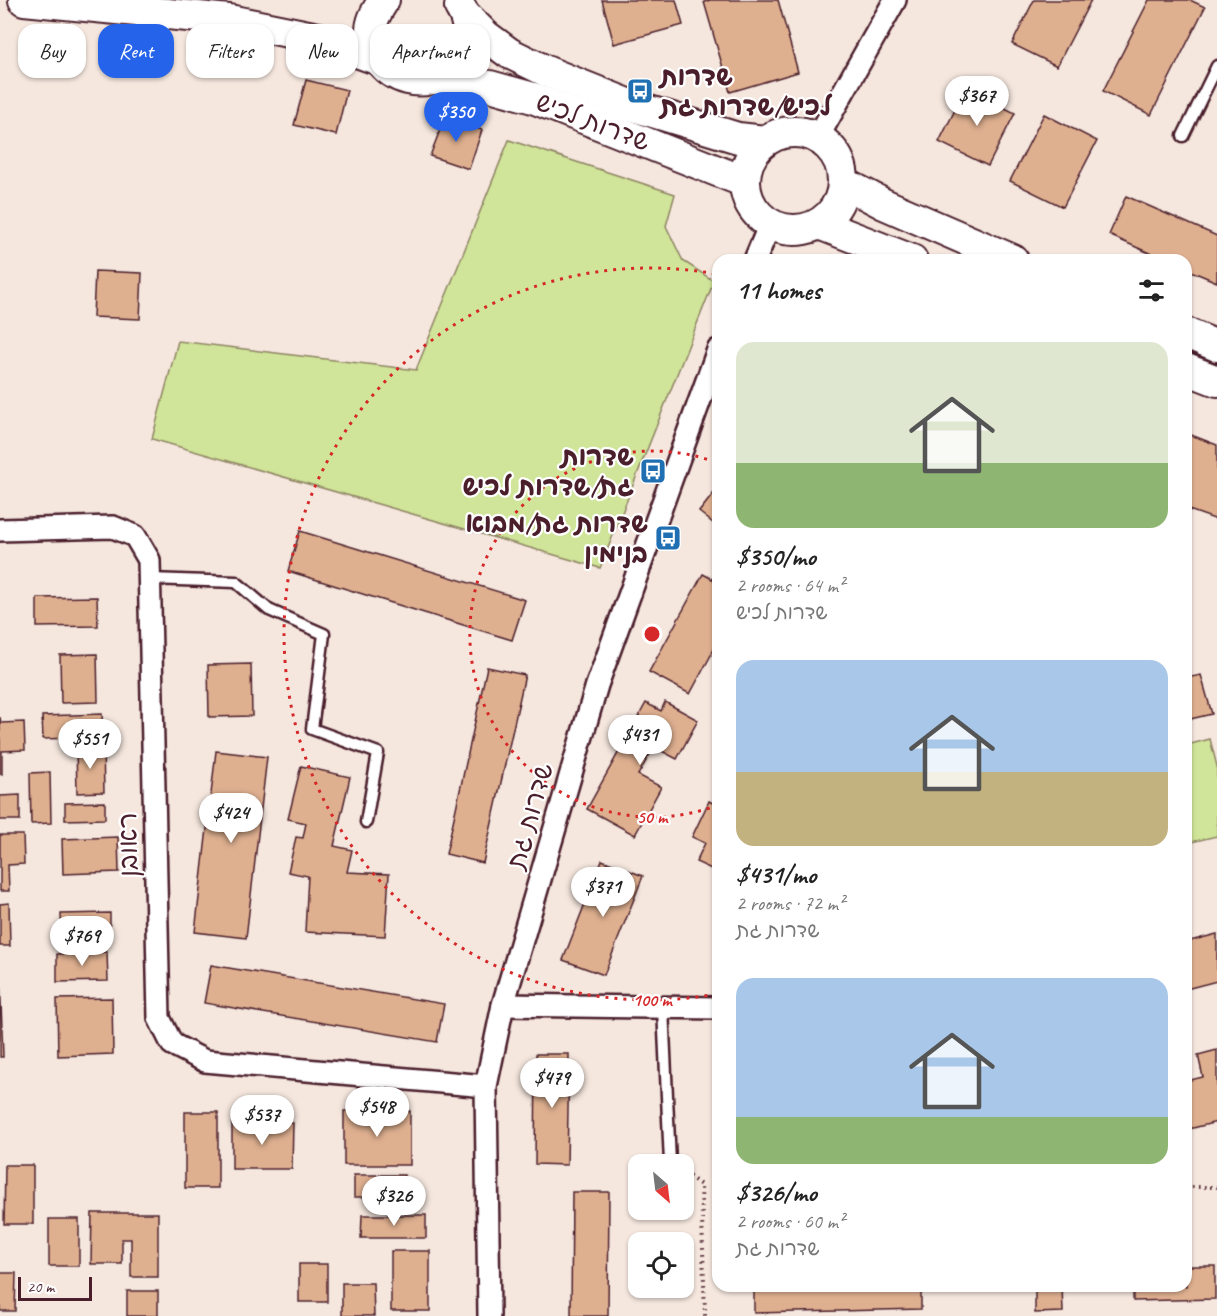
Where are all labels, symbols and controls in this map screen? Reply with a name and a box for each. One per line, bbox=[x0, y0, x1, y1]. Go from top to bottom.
chip: Buy bbox=[18, 24, 86, 78]
chip: Rent bbox=[98, 24, 174, 78]
chip: Filters bbox=[186, 24, 274, 78]
chip: New bbox=[286, 24, 358, 78]
chip: Apartment bbox=[370, 24, 490, 78]
place label: שדרות לכיש/שדרות גת bbox=[658, 60, 833, 123]
bus stop icon: שדרות לכיש/שדרות גת bbox=[625, 76, 655, 106]
pin: $367 bbox=[941, 76, 1013, 127]
text: $367 bbox=[959, 83, 995, 108]
street label: שדרות לכיש bbox=[531, 85, 655, 159]
pin: $350 bbox=[420, 92, 492, 143]
text: $350 bbox=[438, 99, 474, 124]
text: 11 homes bbox=[736, 274, 821, 307]
icon: filters bbox=[1135, 274, 1168, 307]
icon: home bbox=[898, 381, 1006, 489]
place label: שדרות גת/שדרות לכיש bbox=[462, 440, 634, 503]
bus stop icon: שדרות גת/שדרות לכיש bbox=[638, 456, 668, 486]
place label: שדרות גת/מבוא בנימין bbox=[465, 507, 648, 570]
bus stop icon: שדרות גת/מבוא בנימין bbox=[653, 523, 683, 553]
text: $350/mo bbox=[736, 540, 816, 573]
text: 2 rooms · 64 m² bbox=[736, 573, 844, 598]
text: שדרות לכיש bbox=[736, 600, 828, 625]
centre of rings bbox=[642, 624, 662, 644]
icon: home bbox=[898, 699, 1006, 807]
pin: $431 bbox=[604, 715, 676, 766]
pin: $551 bbox=[54, 719, 126, 770]
text: $431 bbox=[622, 722, 658, 747]
text: $551 bbox=[72, 726, 108, 751]
street label: שדרות גת bbox=[499, 759, 561, 875]
pin: $424 bbox=[195, 793, 267, 844]
text: $424 bbox=[213, 800, 249, 825]
text: 50 m bbox=[637, 806, 669, 828]
street label: ראובן bbox=[111, 812, 145, 878]
text: $431/mo bbox=[736, 858, 816, 891]
pin: $371 bbox=[567, 867, 639, 918]
text: $371 bbox=[585, 874, 621, 899]
text: 2 rooms · 72 m² bbox=[736, 891, 844, 916]
pin: $769 bbox=[46, 916, 118, 967]
text: שדרות גת bbox=[736, 918, 820, 943]
text: $769 bbox=[64, 923, 100, 948]
text: 100 m bbox=[633, 989, 673, 1011]
icon: home bbox=[898, 1017, 1006, 1125]
pin: $479 bbox=[516, 1058, 588, 1109]
text: $479 bbox=[534, 1065, 570, 1090]
pin: $548 bbox=[341, 1087, 413, 1138]
text: $548 bbox=[359, 1094, 395, 1119]
pin: $537 bbox=[226, 1095, 298, 1146]
text: $537 bbox=[244, 1102, 280, 1127]
north arrow bbox=[628, 1154, 694, 1220]
map controls bbox=[628, 1154, 694, 1298]
pin: $326 bbox=[358, 1176, 430, 1227]
text: $326/mo bbox=[736, 1176, 817, 1209]
text: $326 bbox=[376, 1183, 412, 1208]
text: 2 rooms · 60 m² bbox=[736, 1209, 844, 1234]
button: locate bbox=[628, 1232, 694, 1298]
text: שדרות גת bbox=[736, 1236, 820, 1261]
scale bar bbox=[18, 1274, 92, 1302]
text: 20 m bbox=[27, 1277, 54, 1297]

